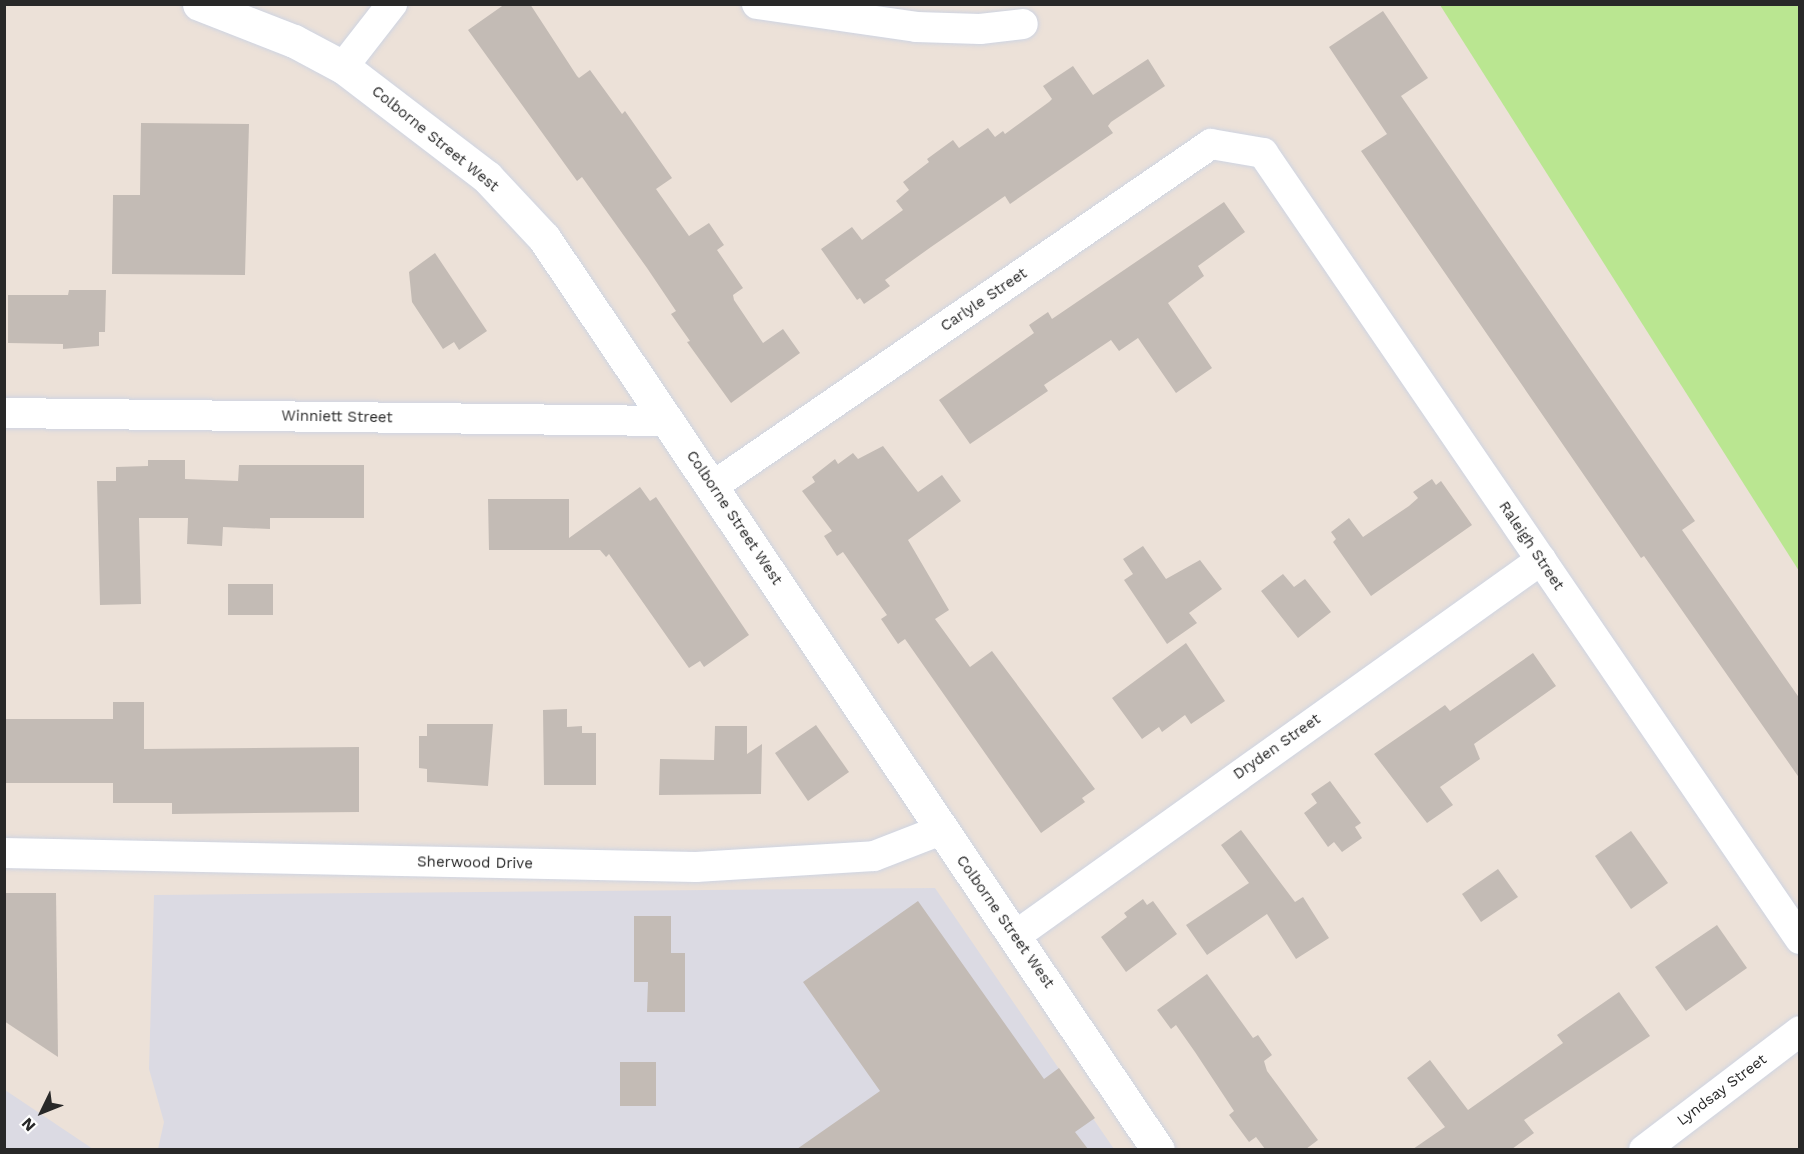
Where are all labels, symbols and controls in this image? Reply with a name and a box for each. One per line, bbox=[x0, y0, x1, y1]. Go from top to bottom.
street label: Colborne Street West bbox=[368, 82, 502, 196]
street label: Carlyle Street bbox=[937, 264, 1031, 336]
street label: Winniett Street bbox=[281, 407, 393, 427]
street label: Colborne Street West bbox=[682, 447, 786, 589]
street label: Raleigh Street bbox=[1495, 498, 1567, 594]
street label: Dryden Street bbox=[1230, 710, 1324, 784]
street label: Colborne Street West bbox=[952, 852, 1058, 992]
street label: Sherwood Drive bbox=[417, 853, 533, 873]
street label: Lyndsay Street bbox=[1673, 1050, 1771, 1130]
north arrow bbox=[12, 1082, 72, 1142]
text: N bbox=[17, 1114, 39, 1135]

